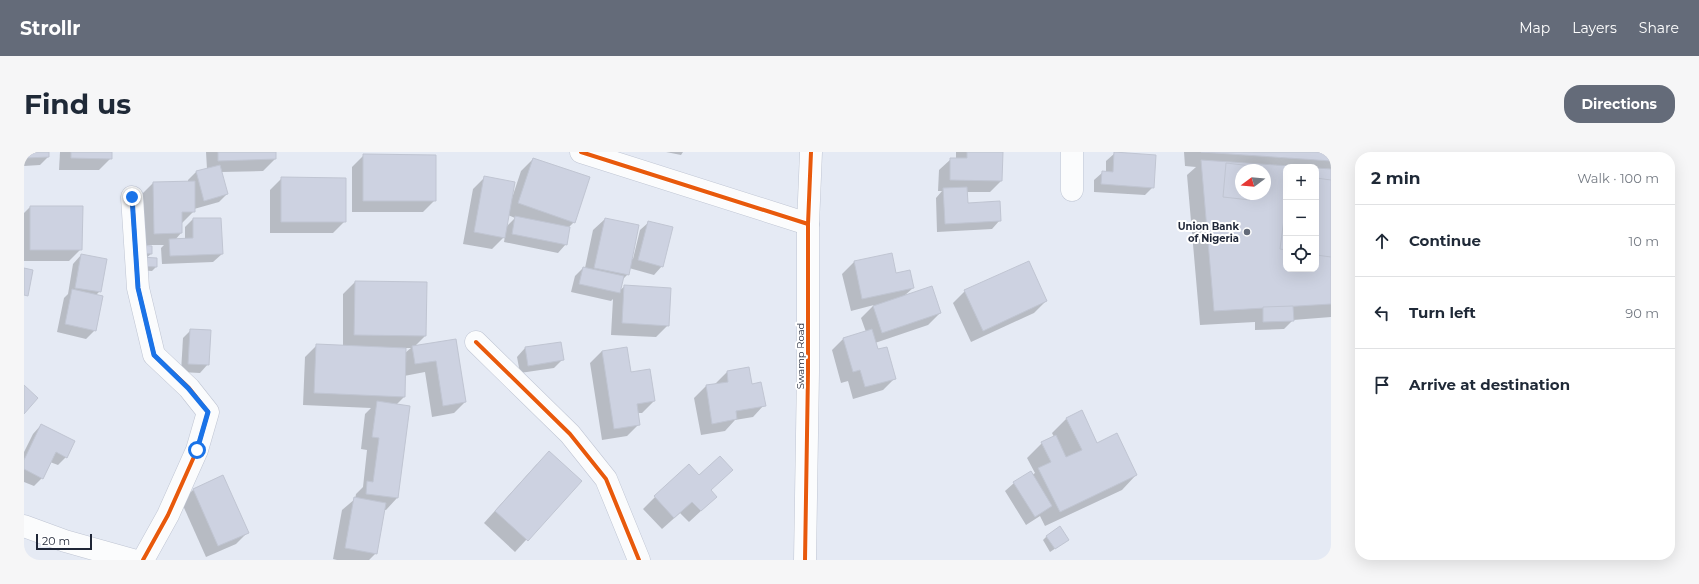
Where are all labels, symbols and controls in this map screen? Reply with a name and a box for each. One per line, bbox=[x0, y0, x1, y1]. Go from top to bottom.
text: Strollr bbox=[20, 17, 81, 40]
text: Map bbox=[1519, 19, 1550, 37]
text: Layers bbox=[1572, 19, 1617, 37]
text: Share bbox=[1639, 19, 1679, 37]
button: Directions bbox=[1564, 85, 1675, 123]
text: Find us bbox=[24, 87, 131, 121]
north arrow bbox=[1235, 164, 1271, 200]
map controls bbox=[1283, 164, 1319, 272]
button: + bbox=[1283, 164, 1319, 200]
text: 2 min bbox=[1371, 168, 1421, 188]
text: Walk · 100 m bbox=[1577, 170, 1659, 186]
route end bbox=[123, 188, 141, 206]
button: − bbox=[1283, 200, 1319, 236]
place label: Union Bank of Nigeria bbox=[1178, 220, 1239, 245]
marker: Union Bank of Nigeria bbox=[1242, 227, 1252, 237]
icon: ahead bbox=[1371, 230, 1393, 252]
text: Continue bbox=[1409, 231, 1481, 250]
text: 10 m bbox=[1629, 233, 1659, 249]
button: locate bbox=[1283, 236, 1319, 272]
icon: left bbox=[1371, 302, 1393, 324]
text: Turn left bbox=[1409, 303, 1476, 322]
text: 90 m bbox=[1625, 305, 1659, 321]
street label: Swamp Road bbox=[794, 323, 807, 389]
icon: arrive bbox=[1371, 374, 1393, 396]
text: Arrive at destination bbox=[1409, 375, 1570, 394]
route start bbox=[188, 441, 206, 459]
scale bar bbox=[36, 532, 92, 551]
text: 20 m bbox=[42, 534, 70, 548]

